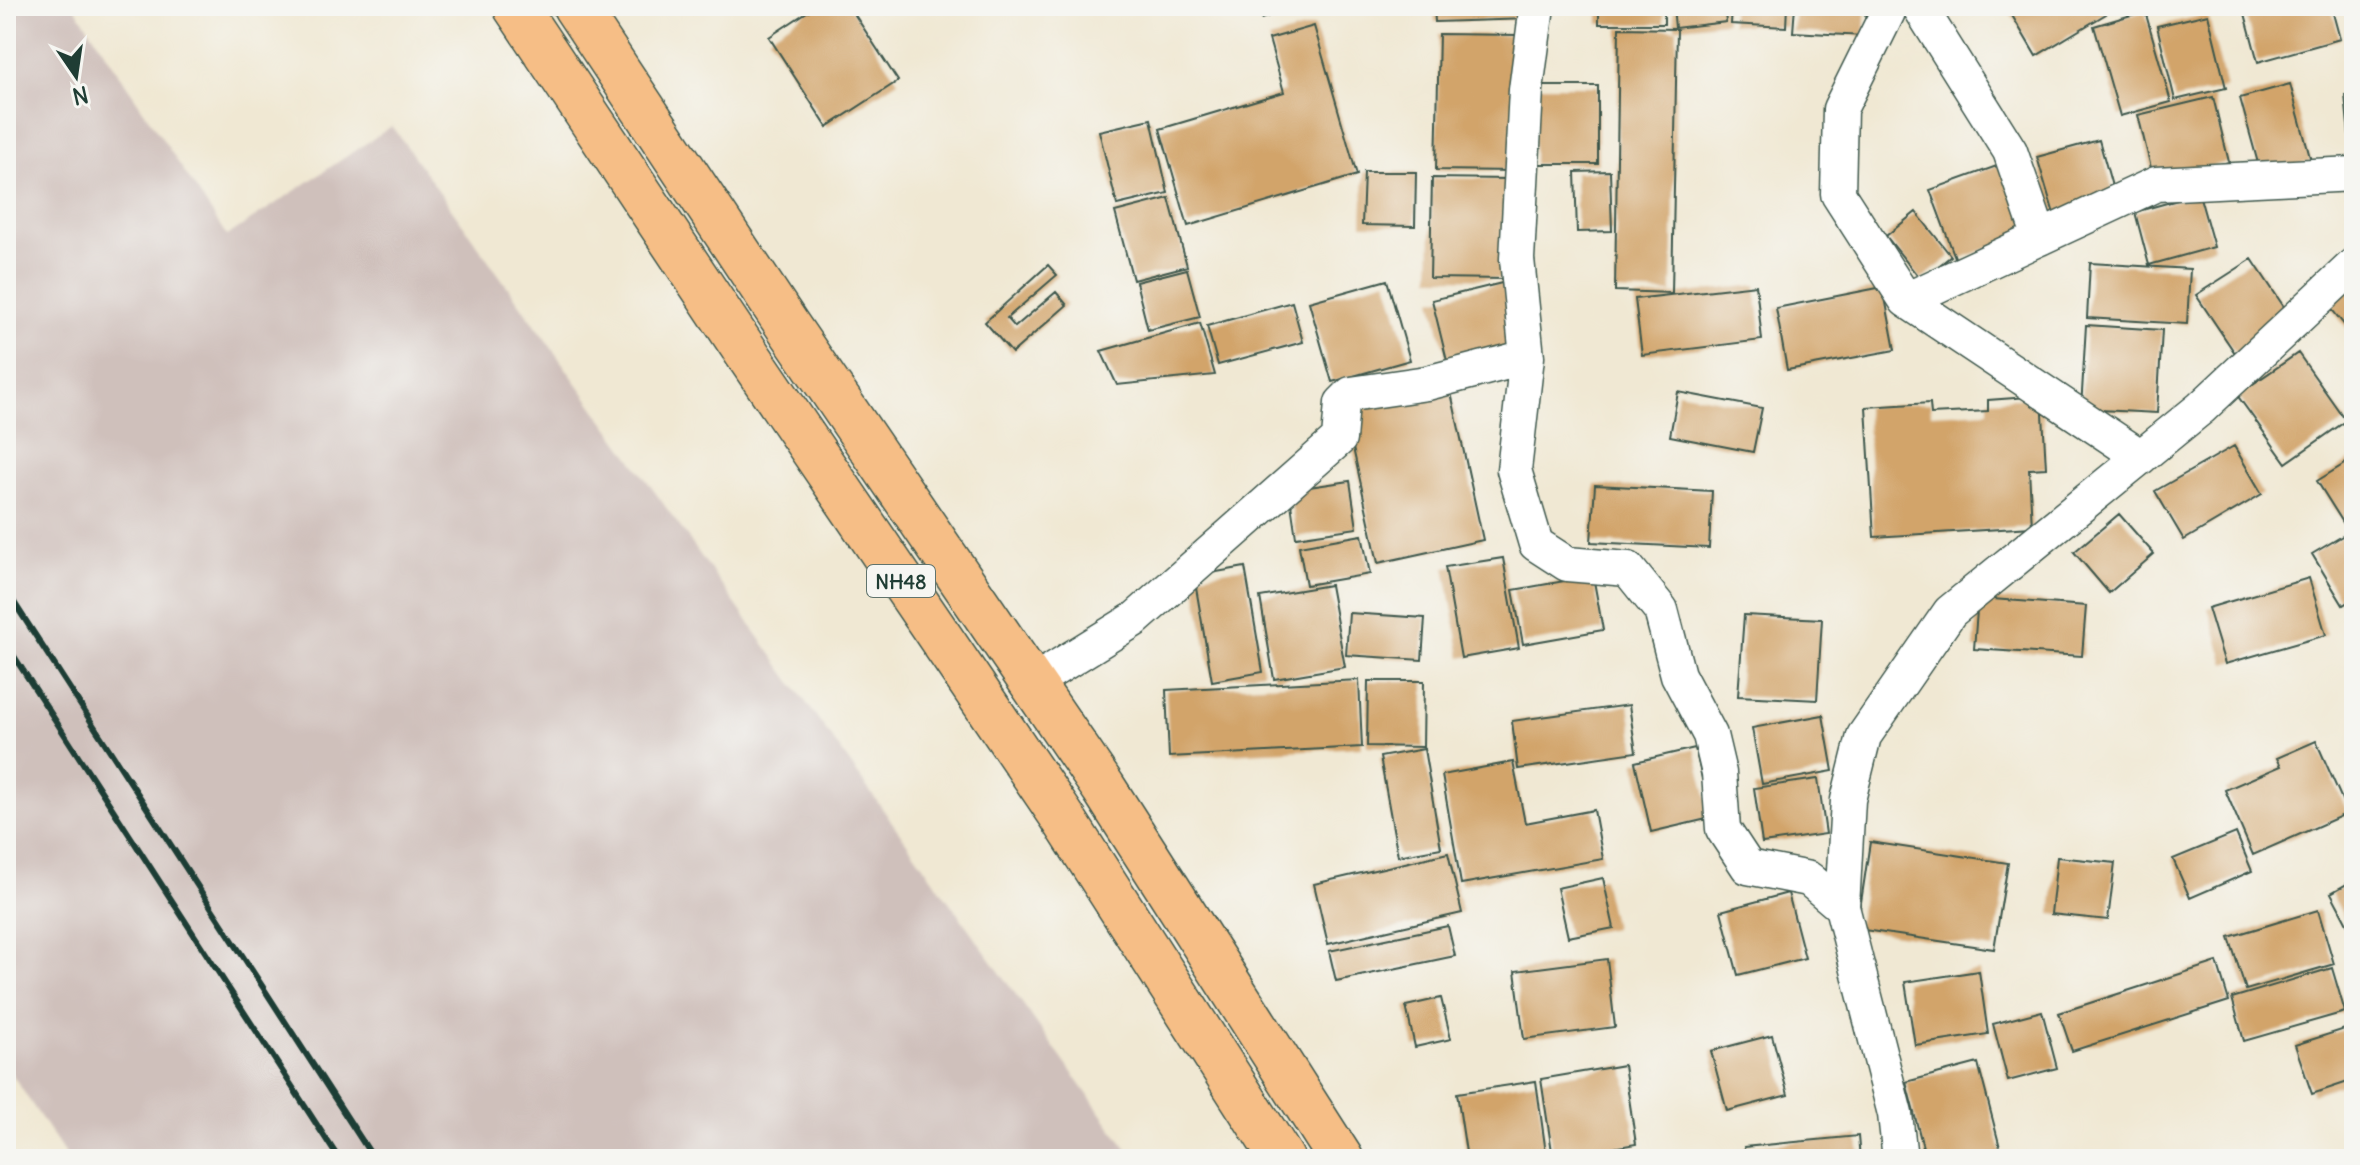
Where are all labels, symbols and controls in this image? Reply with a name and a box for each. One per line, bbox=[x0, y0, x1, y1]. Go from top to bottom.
north arrow bbox=[36, 36, 116, 116]
text: N bbox=[70, 80, 91, 111]
road number: NH48 bbox=[867, 565, 935, 597]

